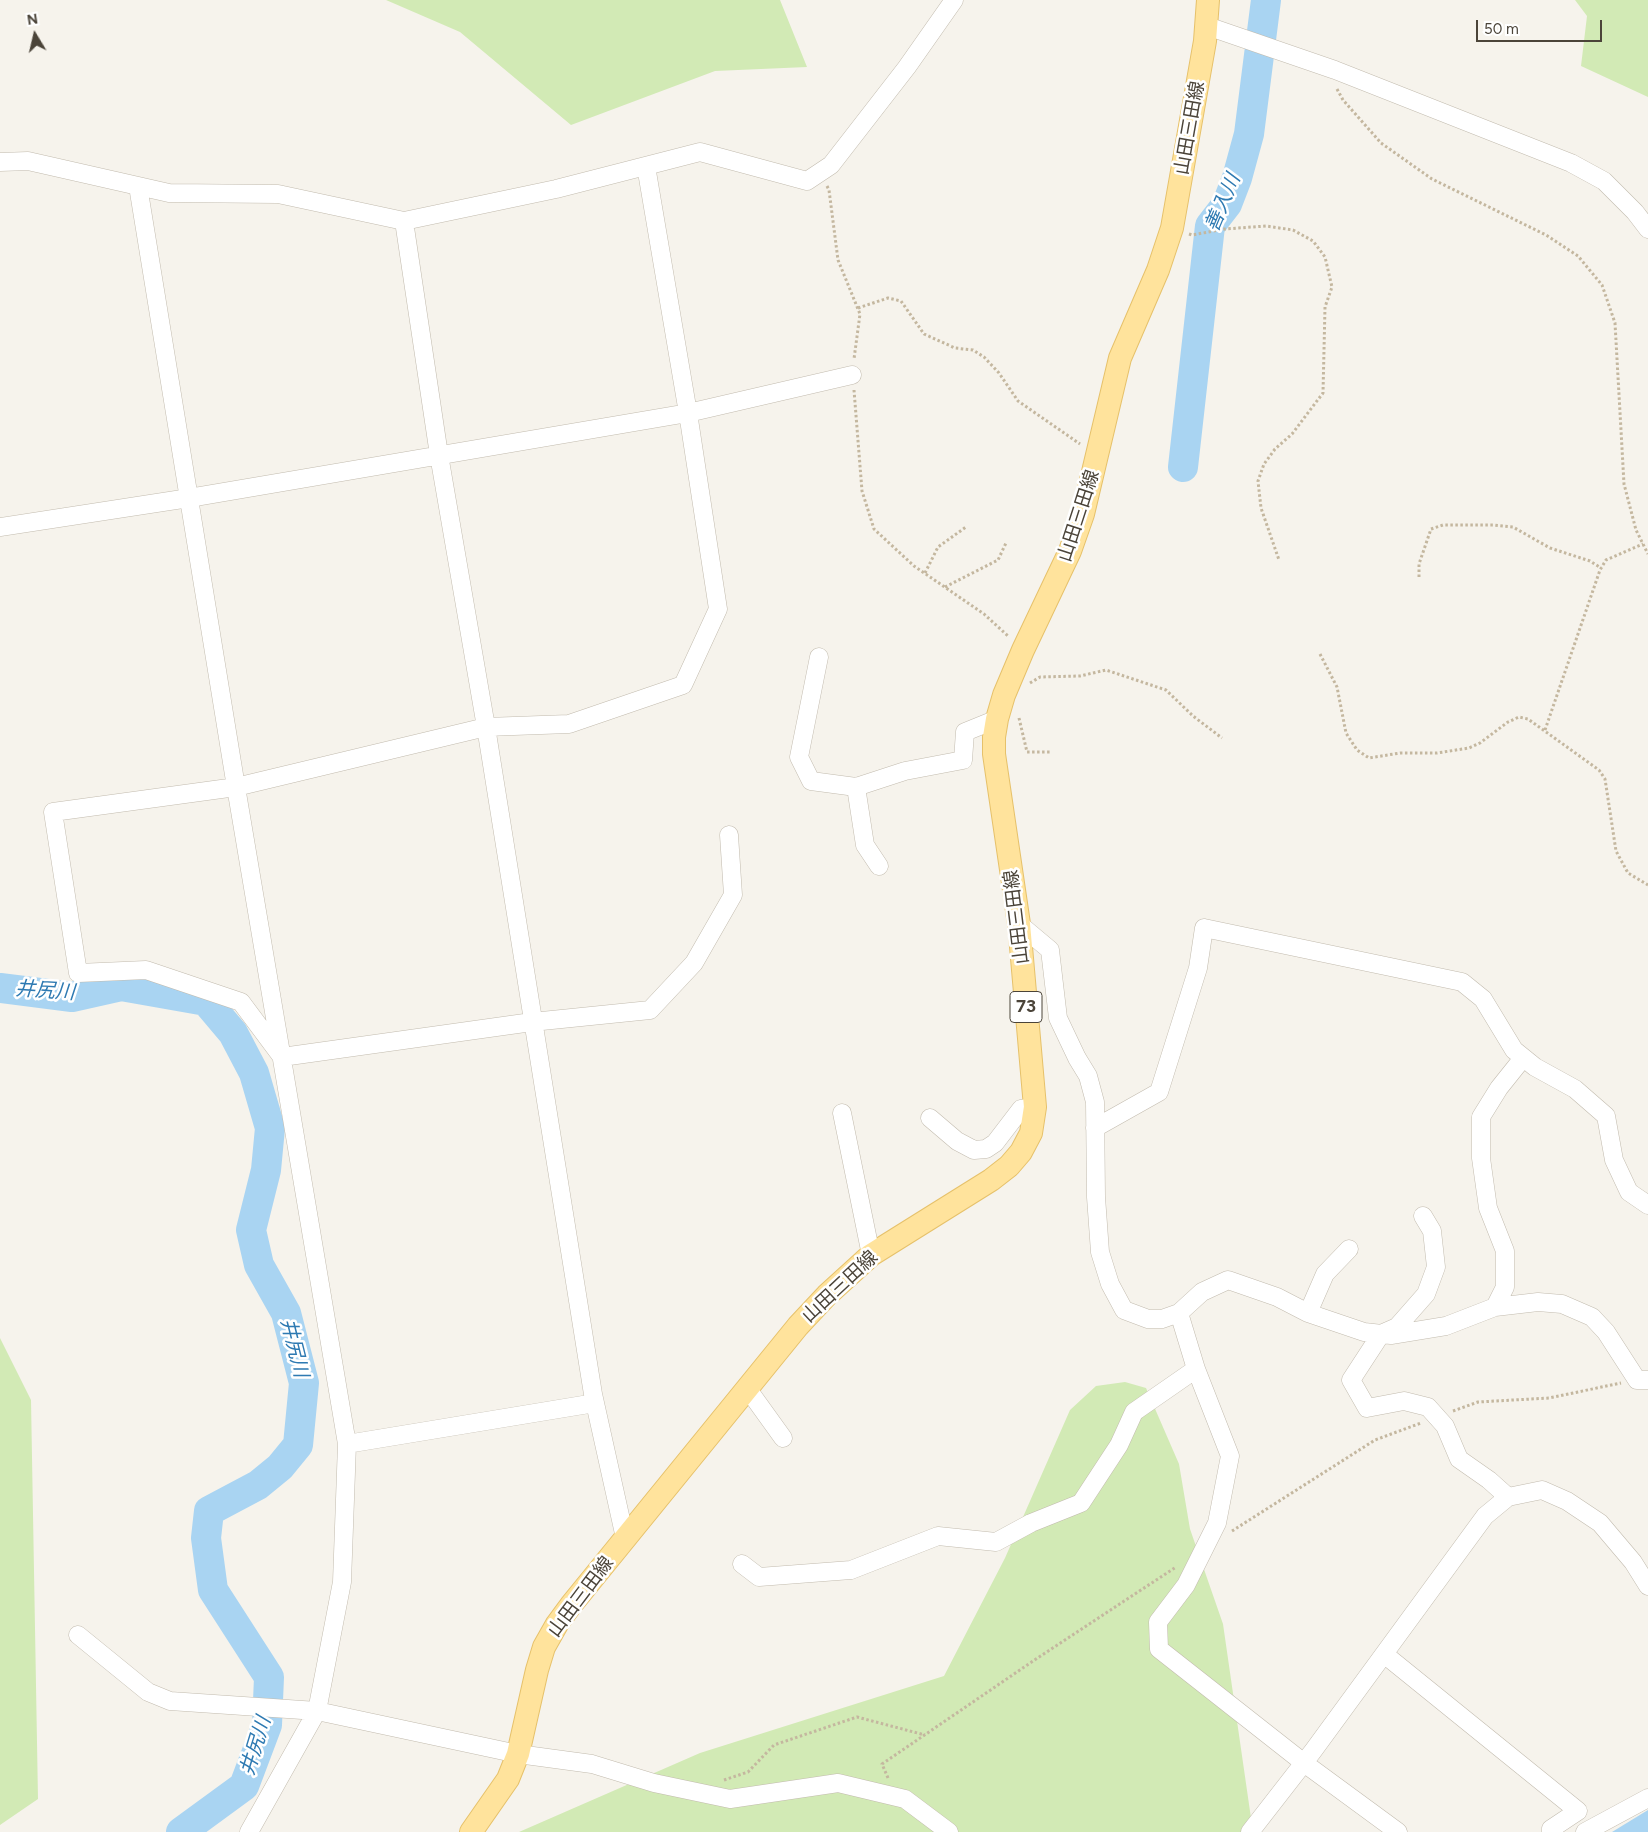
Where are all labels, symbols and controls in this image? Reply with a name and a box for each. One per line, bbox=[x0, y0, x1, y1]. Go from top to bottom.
north arrow bbox=[10, 10, 60, 60]
text: N bbox=[26, 10, 39, 29]
scale bar bbox=[1478, 10, 1604, 42]
text: 50 m bbox=[1484, 20, 1519, 38]
street label: 山田三田線 bbox=[1171, 79, 1209, 177]
water label: 善入川 bbox=[1200, 171, 1246, 235]
street label: 山田三田線 bbox=[1053, 467, 1105, 565]
street label: 山田三田線 bbox=[1000, 868, 1034, 966]
water label: 井尻川 bbox=[14, 977, 76, 1005]
road number: 73 bbox=[1010, 992, 1042, 1022]
street label: 山田三田線 bbox=[797, 1246, 883, 1328]
water label: 井尻川 bbox=[275, 1316, 313, 1380]
street label: 山田三田線 bbox=[543, 1552, 619, 1642]
water label: 井尻川 bbox=[236, 1714, 276, 1778]

